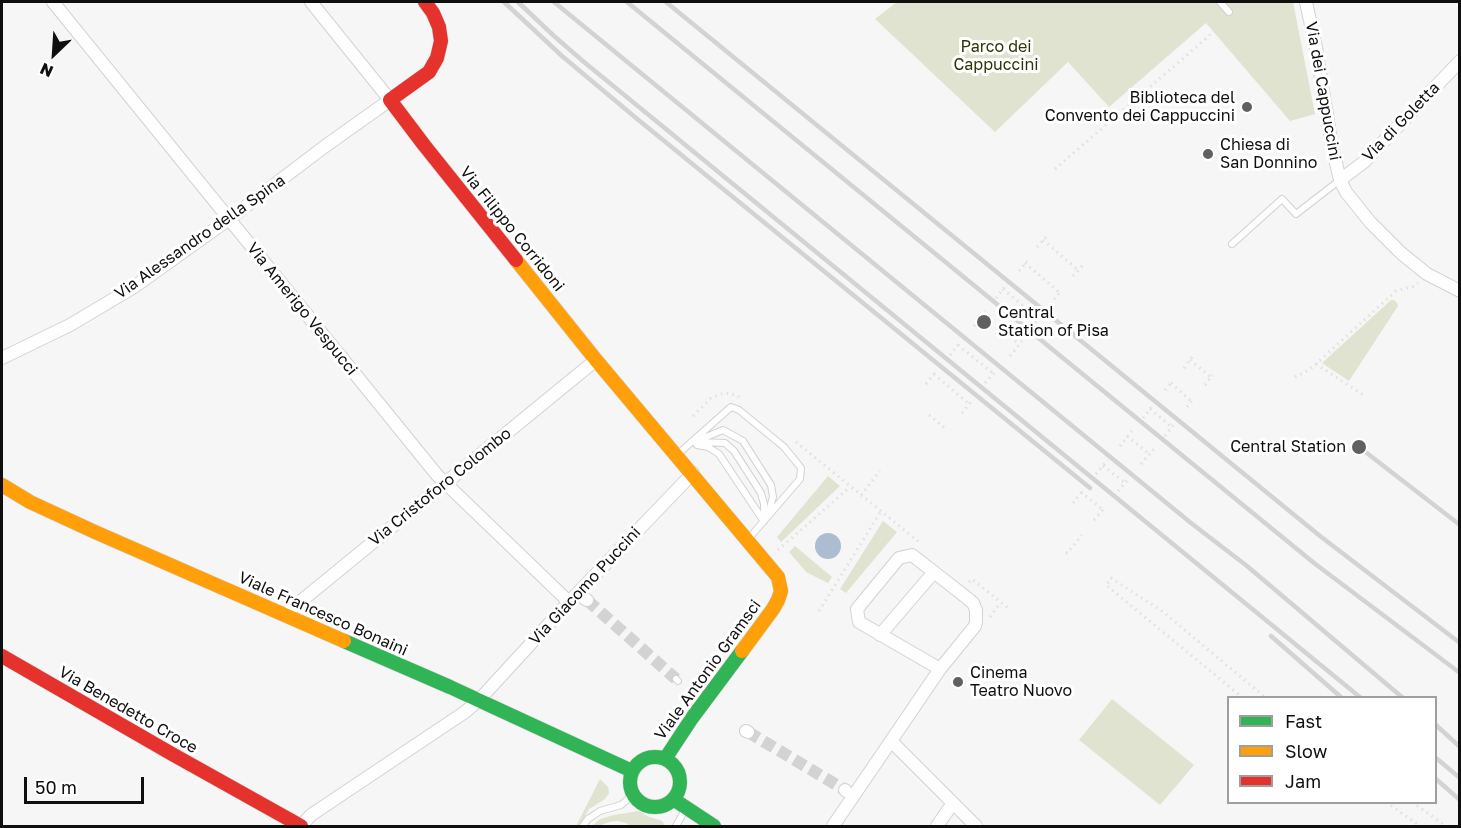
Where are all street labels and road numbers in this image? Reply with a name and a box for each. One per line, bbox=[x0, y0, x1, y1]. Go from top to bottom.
street label: Via dei Cappuccini bbox=[1301, 20, 1345, 162]
street label: Via di Goletta bbox=[1358, 78, 1444, 166]
street label: Via Filippo Corridoni bbox=[456, 163, 568, 295]
street label: Via Alessandro della Spina bbox=[111, 171, 289, 303]
street label: Via Amerigo Vespucci bbox=[243, 239, 361, 379]
street label: Via Cristoforo Colombo bbox=[365, 424, 515, 550]
street label: Via Giacomo Puccini bbox=[525, 523, 645, 649]
street label: Viale Francesco Bonaini bbox=[235, 568, 411, 660]
street label: Viale Antonio Gramsci bbox=[651, 596, 765, 744]
street label: Via Benedetto Croce bbox=[55, 662, 201, 758]

